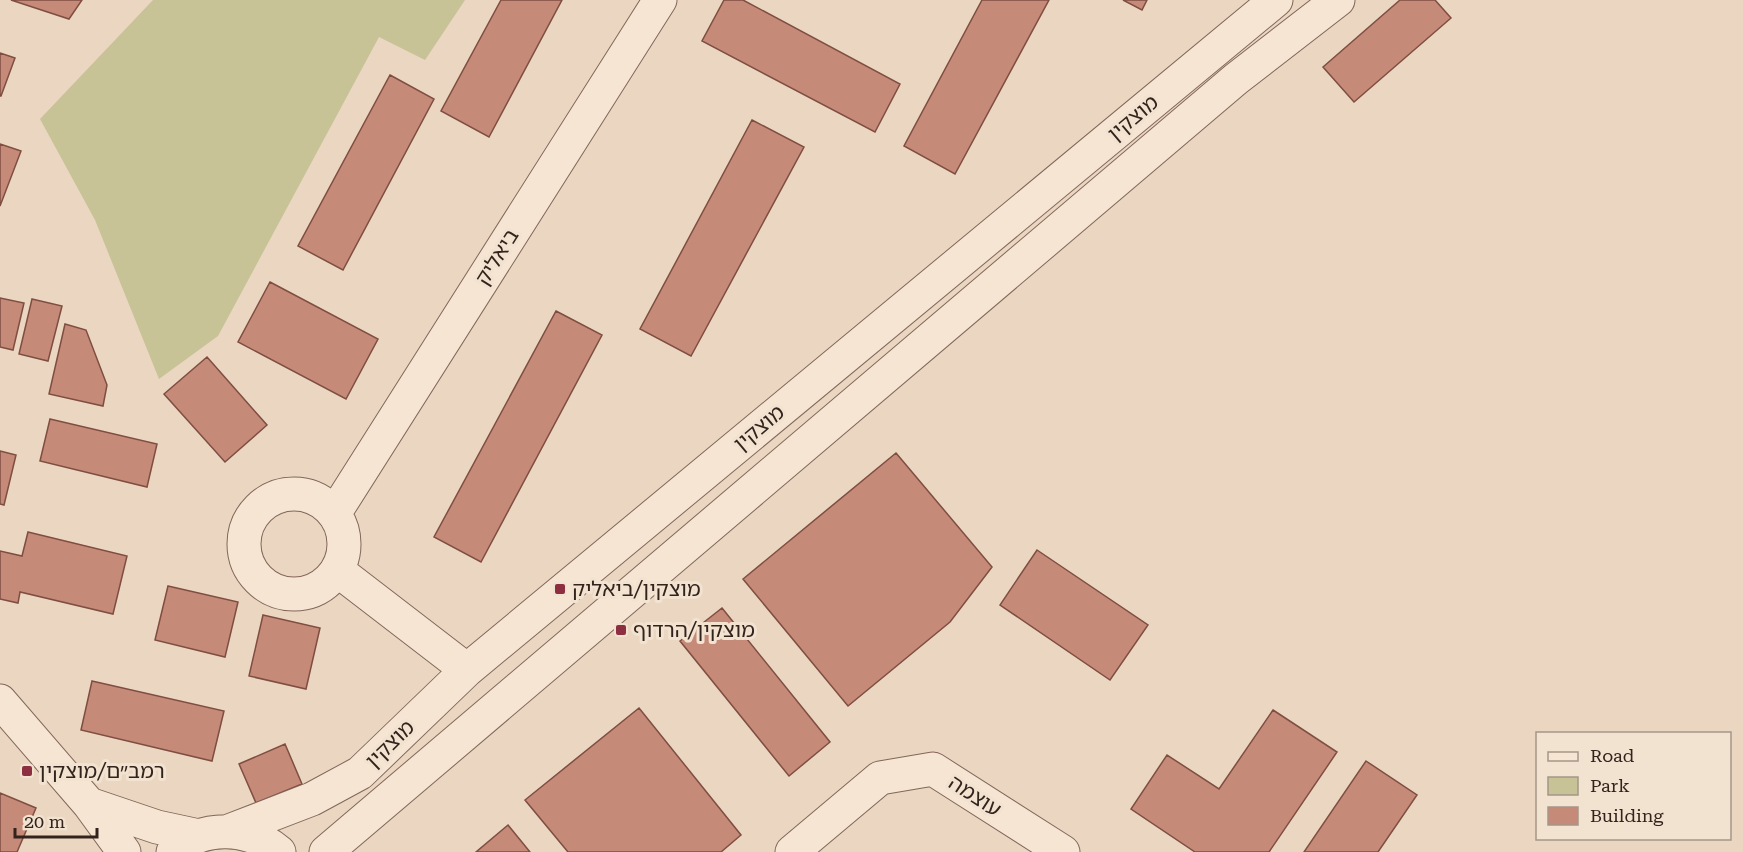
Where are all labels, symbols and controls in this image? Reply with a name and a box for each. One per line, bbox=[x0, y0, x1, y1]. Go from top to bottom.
street label: מוצקין bbox=[1103, 90, 1163, 146]
street label: ביאליק bbox=[470, 224, 524, 290]
street label: מוצקין bbox=[729, 400, 789, 456]
place label: מוצקין/ביאליק bbox=[572, 577, 701, 601]
marker: מוצקין/ביאליק bbox=[553, 582, 567, 596]
place label: מוצקין/הרדוף bbox=[633, 618, 755, 642]
marker: מוצקין/הרדוף bbox=[614, 623, 628, 637]
street label: מוצקין bbox=[361, 715, 419, 773]
legend bbox=[1536, 732, 1731, 840]
text: Road bbox=[1590, 745, 1635, 766]
place label: רמב״ם/מוצקין bbox=[39, 759, 165, 783]
marker: רמב״ם/מוצקין bbox=[20, 764, 34, 778]
street label: עוצמה bbox=[944, 770, 1006, 822]
text: Park bbox=[1590, 775, 1630, 796]
scale bar bbox=[15, 801, 98, 839]
text: Building bbox=[1590, 805, 1664, 826]
text: 20 m bbox=[24, 811, 65, 832]

